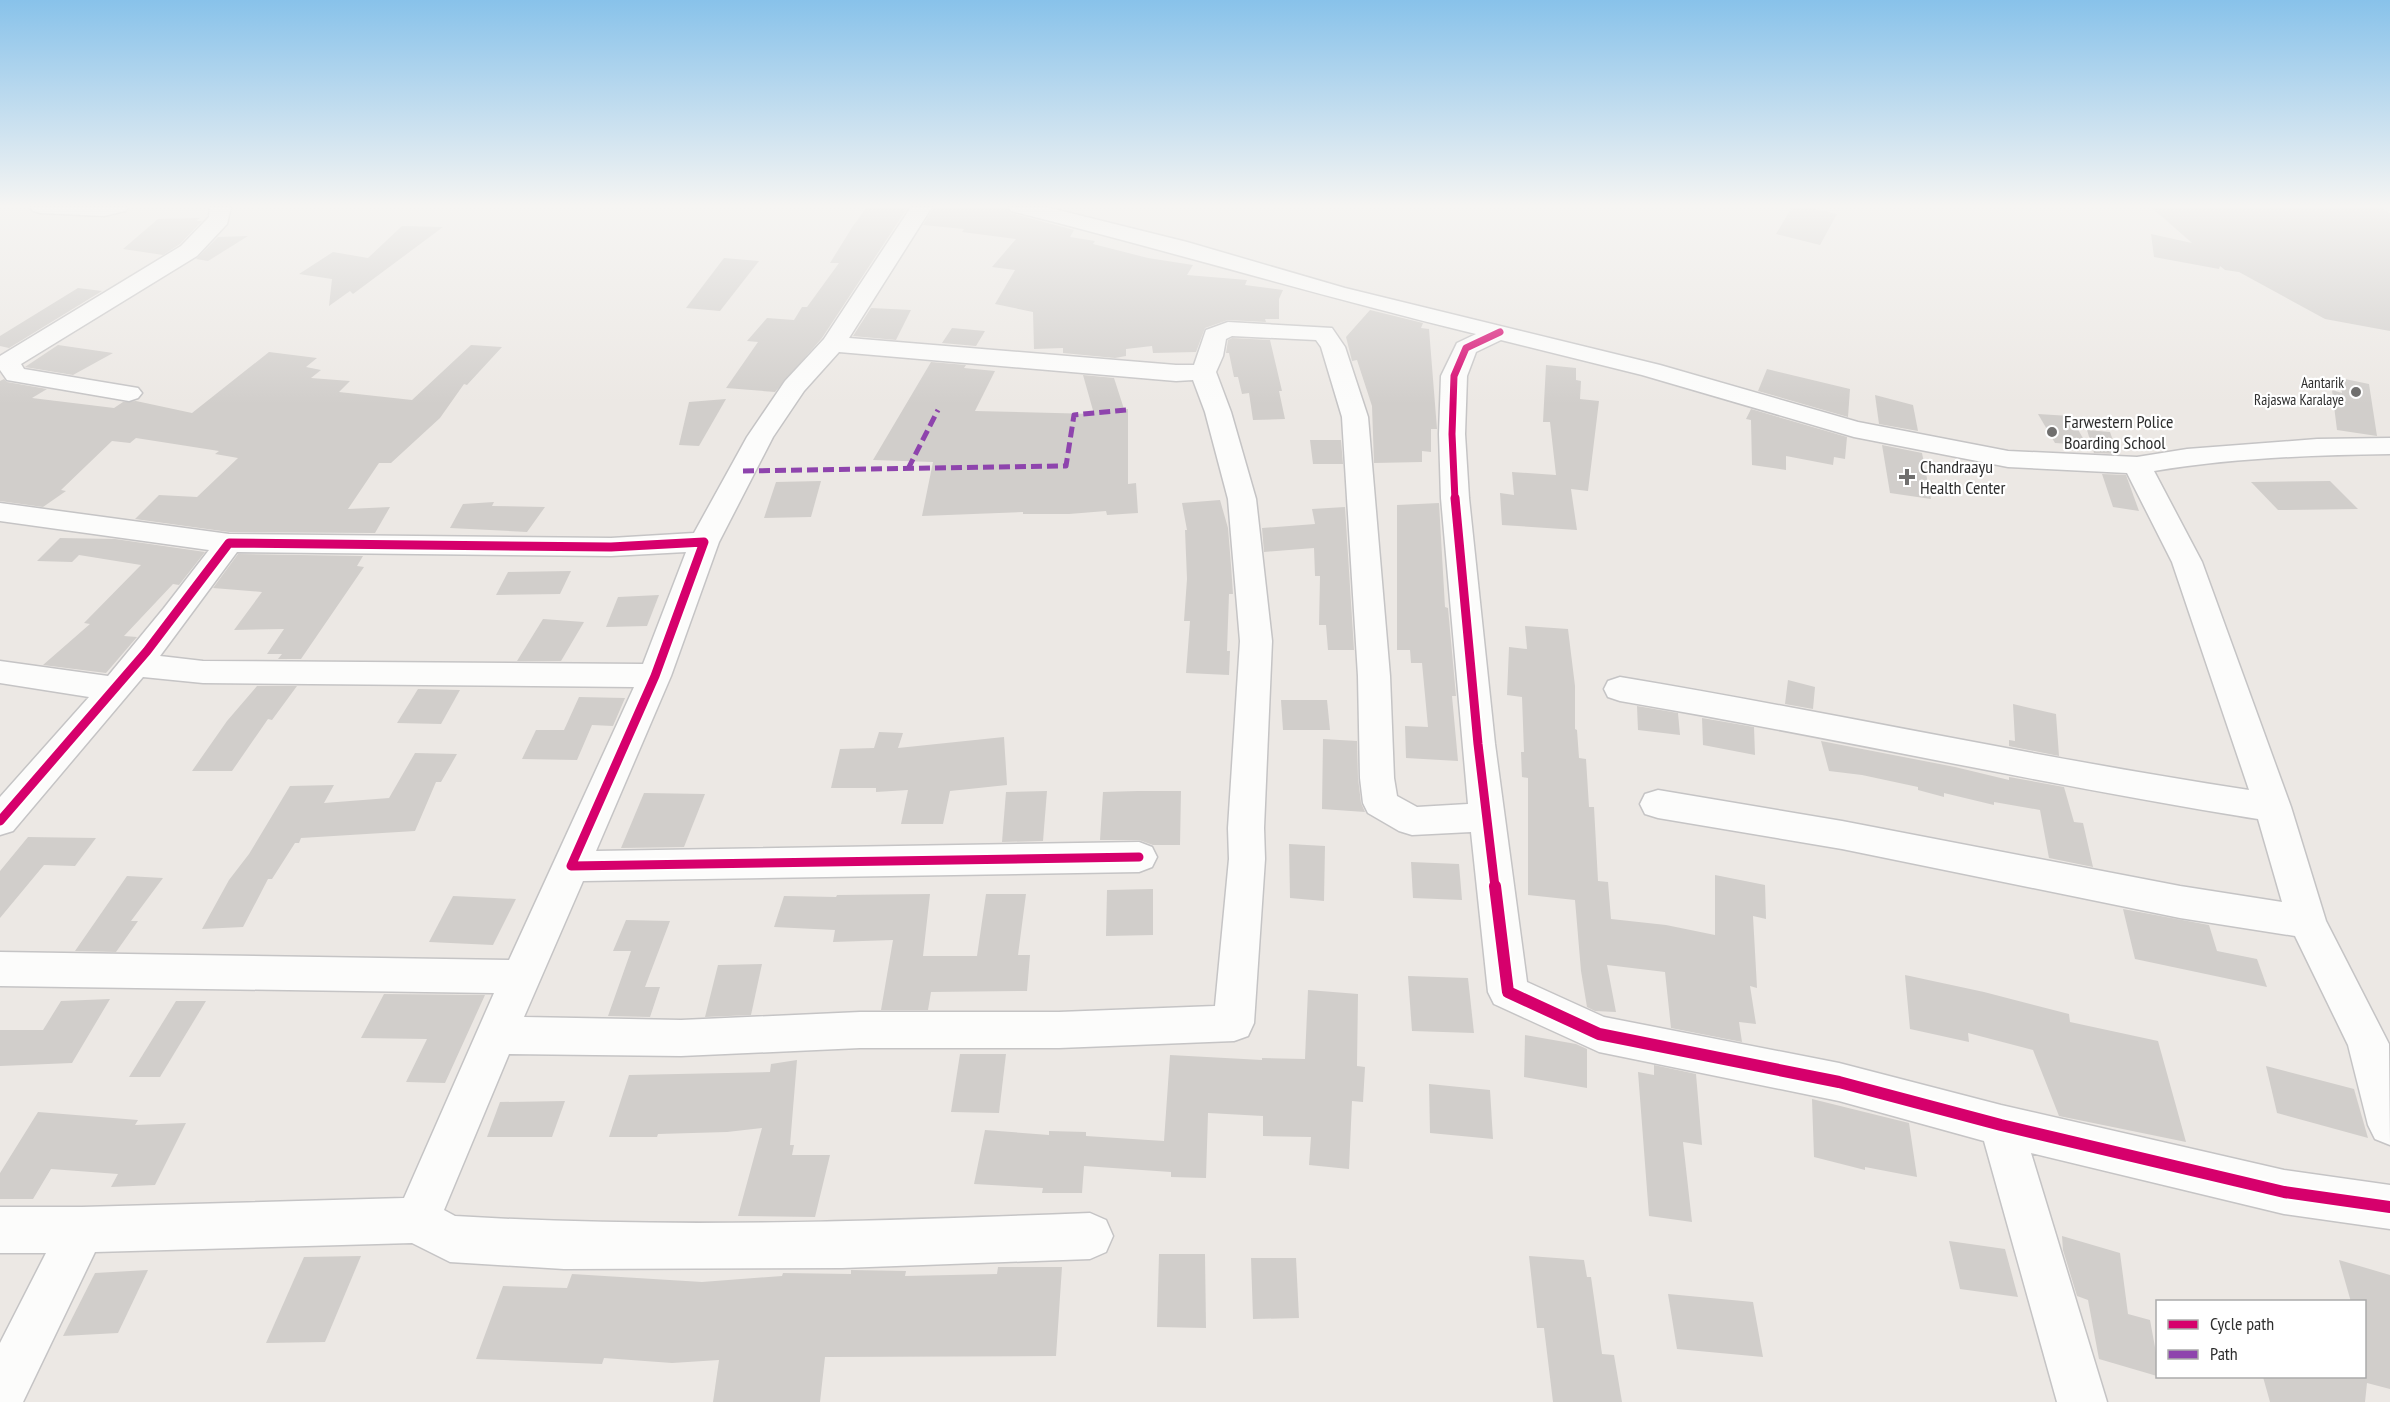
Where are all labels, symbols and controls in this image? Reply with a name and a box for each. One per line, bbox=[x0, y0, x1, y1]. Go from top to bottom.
place label: Aantarik Rajaswa Karalaye bbox=[2254, 373, 2344, 409]
marker: Aantarik Rajaswa Karalaye bbox=[2349, 385, 2363, 399]
place label: Farwestern Police Boarding School bbox=[2064, 410, 2173, 454]
marker: Farwestern Police Boarding School bbox=[2045, 425, 2059, 439]
place label: Chandraayu Health Center bbox=[1920, 455, 2005, 499]
marker: Chandraayu Health Center bbox=[1898, 468, 1916, 486]
legend bbox=[2156, 1300, 2366, 1378]
text: Cycle path bbox=[2210, 1312, 2274, 1335]
text: Path bbox=[2210, 1342, 2238, 1365]

